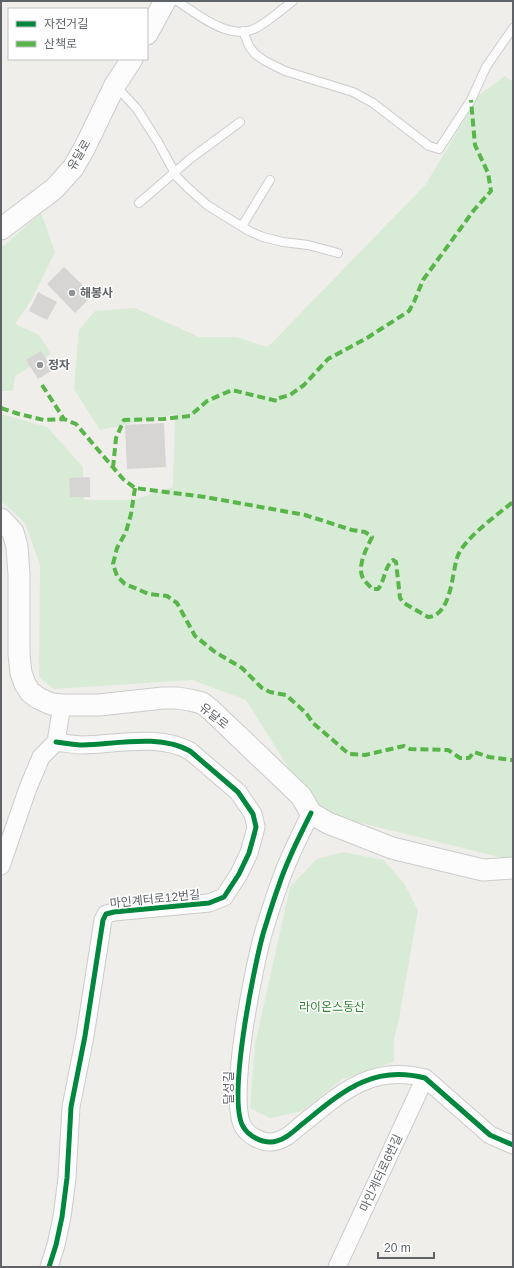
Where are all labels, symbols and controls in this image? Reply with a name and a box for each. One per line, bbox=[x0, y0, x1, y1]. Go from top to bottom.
legend bbox=[8, 8, 148, 60]
text: 자전거길 bbox=[44, 17, 88, 31]
text: 산책로 bbox=[44, 37, 77, 51]
street label: 유달로 bbox=[64, 137, 94, 173]
place label: 해봉사 bbox=[80, 286, 113, 300]
marker: 해봉사 bbox=[67, 288, 77, 298]
place label: 정자 bbox=[48, 358, 70, 372]
marker: 정자 bbox=[35, 360, 45, 370]
street label: 유달로 bbox=[197, 700, 231, 732]
street label: 마인계터로12번길 bbox=[109, 887, 201, 911]
park label: 라이온스동산 bbox=[299, 1000, 365, 1014]
street label: 달성길 bbox=[222, 1071, 236, 1105]
street label: 마인계터로6번길 bbox=[357, 1132, 405, 1214]
scale bar bbox=[378, 1234, 434, 1260]
text: 20 m bbox=[384, 1241, 411, 1255]

